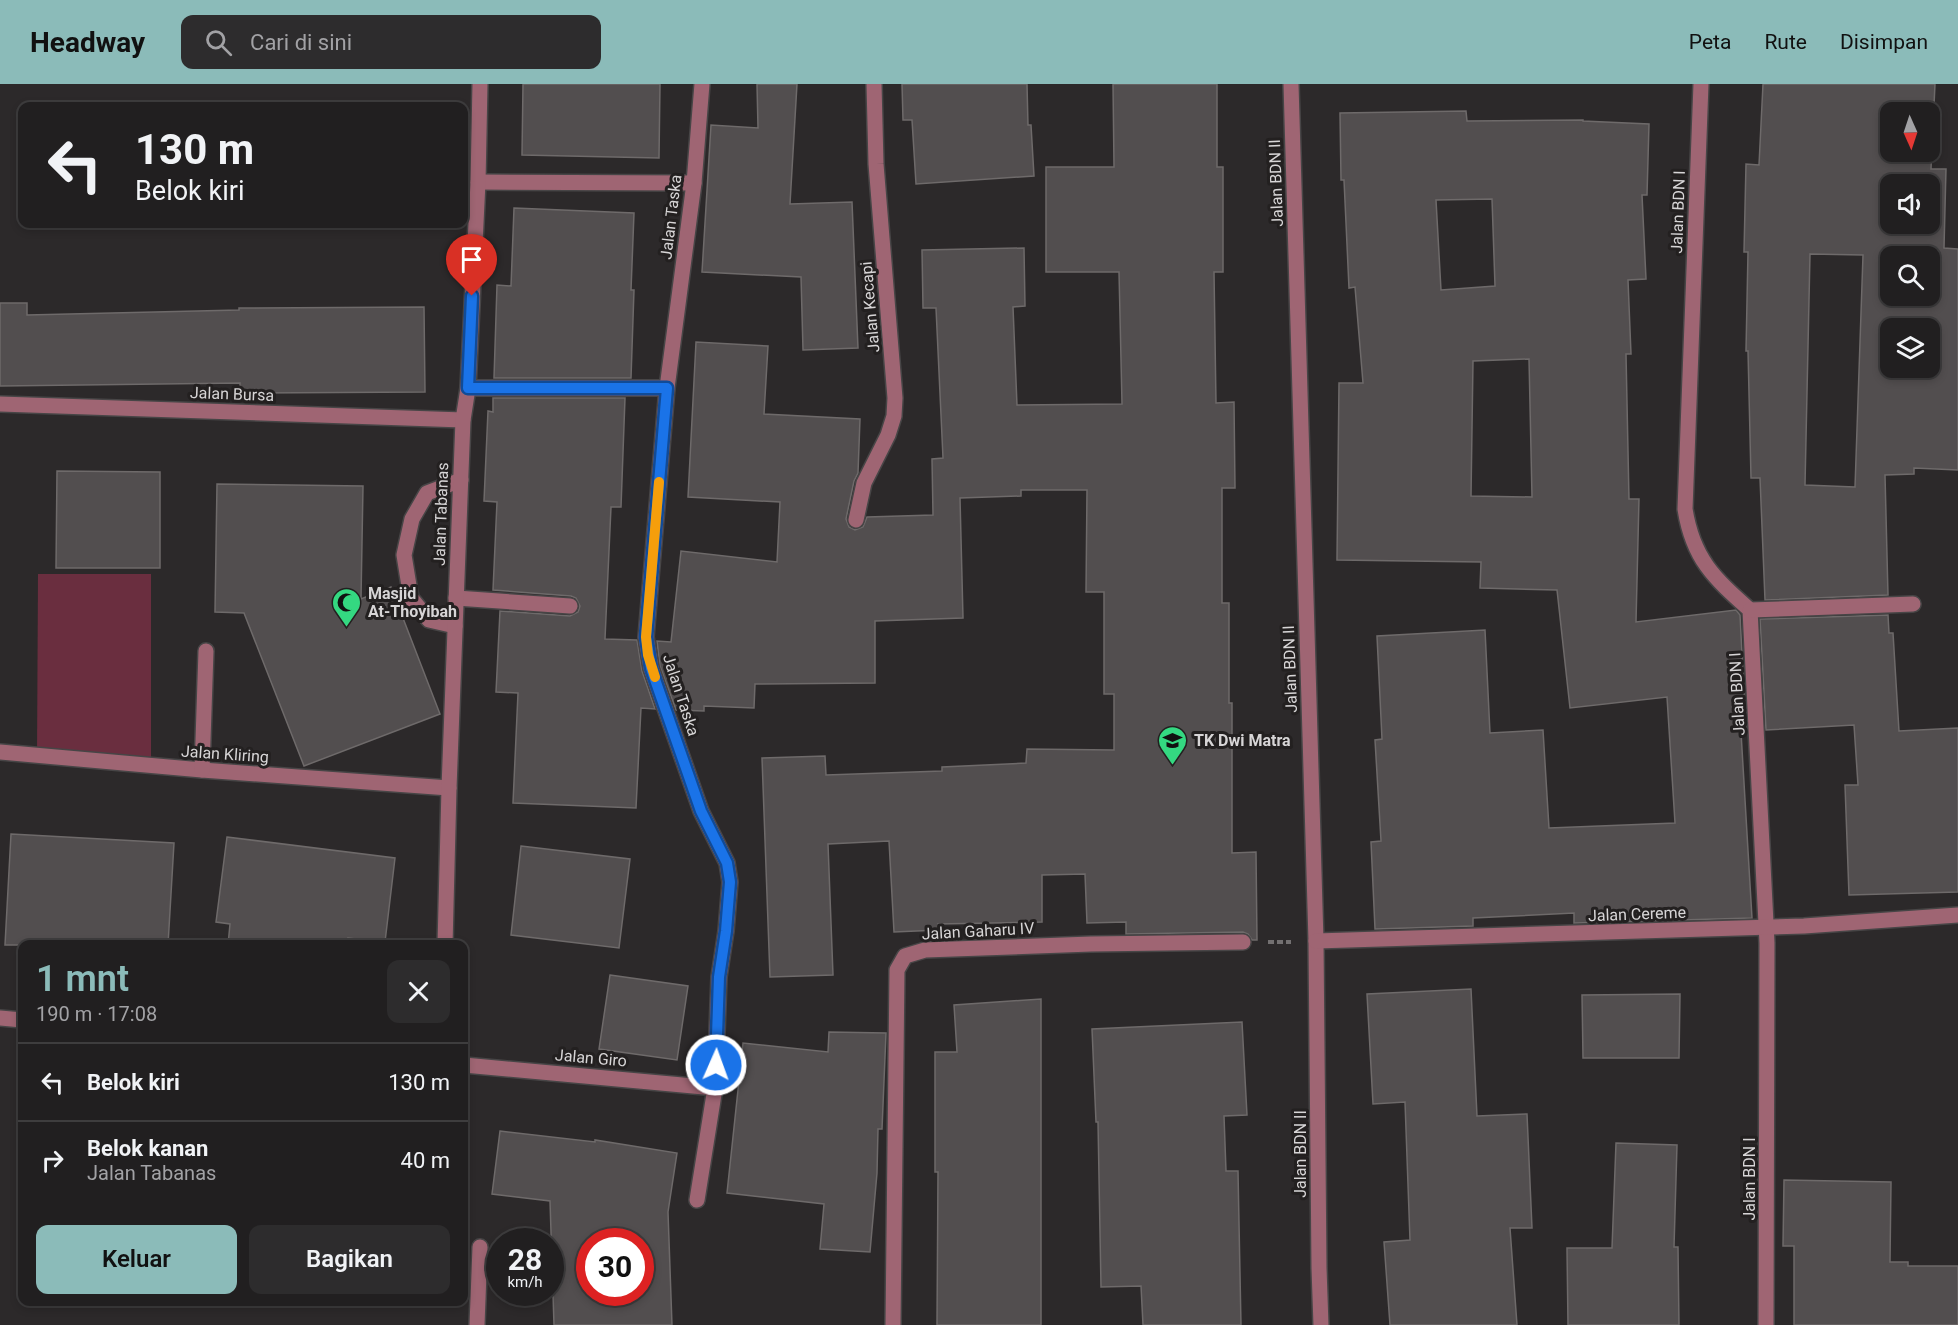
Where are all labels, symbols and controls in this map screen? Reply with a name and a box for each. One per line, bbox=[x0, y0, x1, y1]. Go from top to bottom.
search box bbox=[181, 15, 601, 69]
text: Headway bbox=[30, 26, 145, 59]
icon: search bbox=[202, 26, 235, 59]
text: Cari di sini bbox=[250, 30, 352, 55]
text: Peta bbox=[1689, 30, 1731, 54]
text: Rute bbox=[1764, 30, 1807, 54]
text: Disimpan bbox=[1840, 30, 1928, 54]
north arrow bbox=[1880, 102, 1940, 162]
map controls bbox=[1880, 102, 1940, 378]
text: 130 m bbox=[135, 125, 254, 174]
icon: left bbox=[36, 126, 114, 204]
street label: Jalan BDN II bbox=[1265, 139, 1287, 227]
street label: Jalan BDN I bbox=[1667, 170, 1689, 254]
street label: Jalan Taska bbox=[656, 174, 686, 260]
button: sound bbox=[1880, 174, 1940, 234]
text: Belok kiri bbox=[135, 175, 244, 207]
pin bbox=[446, 234, 497, 296]
icon: arrive bbox=[455, 243, 488, 276]
button: search bbox=[1880, 246, 1940, 306]
street label: Jalan Kecapi bbox=[857, 261, 883, 353]
button: layers bbox=[1880, 318, 1940, 378]
street label: Jalan Bursa bbox=[190, 383, 274, 405]
street label: Jalan Tabanas bbox=[430, 462, 452, 566]
place label: Masjid At-Thoyibah bbox=[368, 584, 457, 621]
mosque icon: Masjid At-Thoyibah bbox=[331, 586, 363, 628]
street label: Jalan BDN II bbox=[1279, 625, 1301, 713]
street label: Jalan Taska bbox=[659, 652, 703, 738]
street label: Jalan BDN I bbox=[1725, 652, 1749, 736]
school or university icon: TK Dwi Matra bbox=[1157, 724, 1189, 766]
place label: TK Dwi Matra bbox=[1194, 731, 1291, 750]
street label: Jalan Kliring bbox=[180, 741, 270, 767]
street label: Jalan Cereme bbox=[1588, 903, 1686, 925]
street label: Jalan Gaharu IV bbox=[921, 919, 1035, 943]
text: 1 mnt bbox=[36, 958, 129, 1000]
button: close bbox=[387, 960, 450, 1023]
text: 190 m · 17:08 bbox=[36, 1002, 157, 1026]
position arrow bbox=[684, 1033, 748, 1097]
street label: Jalan Giro bbox=[554, 1045, 628, 1071]
icon: left bbox=[36, 1066, 69, 1099]
text: Belok kiri bbox=[87, 1070, 180, 1095]
text: 130 m bbox=[388, 1070, 450, 1095]
street label: Jalan BDN II bbox=[1291, 1110, 1310, 1198]
text: Belok kanan bbox=[87, 1136, 208, 1161]
street label: Jalan BDN I bbox=[1740, 1137, 1759, 1221]
icon: right bbox=[36, 1144, 69, 1177]
text: 40 m bbox=[401, 1148, 450, 1173]
text: Jalan Tabanas bbox=[87, 1161, 216, 1185]
button: Keluar bbox=[36, 1225, 237, 1294]
button: Bagikan bbox=[249, 1225, 450, 1294]
speed limit sign: 30 bbox=[576, 1228, 654, 1306]
text: 28 bbox=[508, 1242, 542, 1277]
text: km/h bbox=[507, 1273, 543, 1291]

